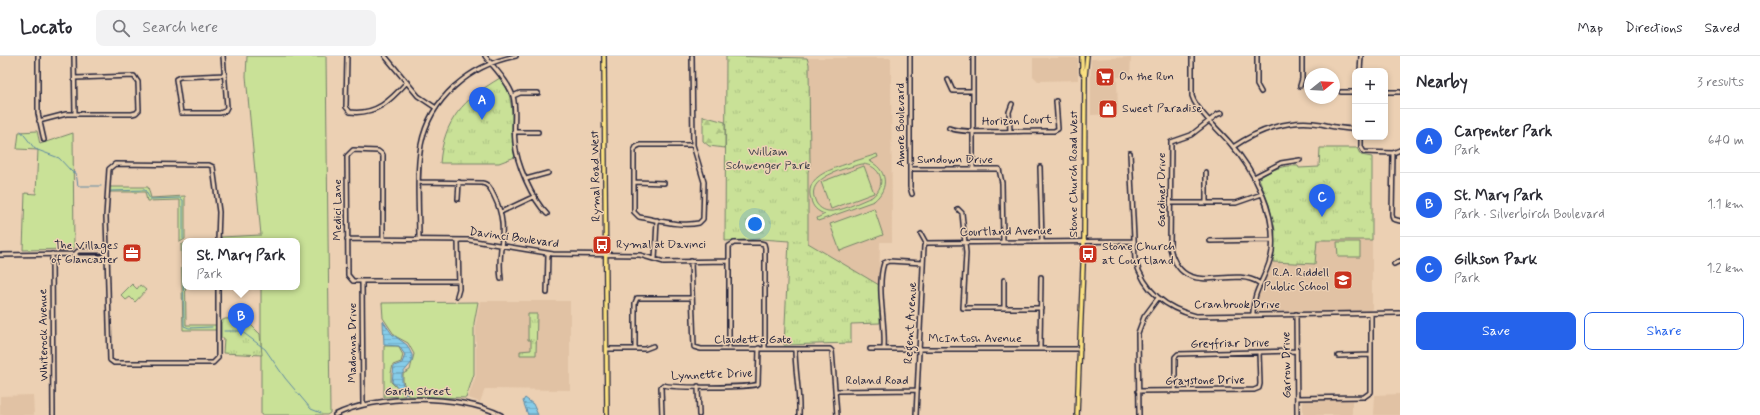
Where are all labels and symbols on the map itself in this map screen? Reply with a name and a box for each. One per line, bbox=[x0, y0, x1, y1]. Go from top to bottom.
supermarket icon: On the Run bbox=[1094, 66, 1116, 88]
north arrow bbox=[1304, 68, 1340, 104]
place label: On the Run bbox=[1119, 69, 1174, 85]
street label: Amore Boulevard bbox=[893, 83, 909, 167]
pin: A bbox=[469, 87, 495, 120]
shop icon: Sweet Paradise bbox=[1097, 98, 1119, 120]
place label: Sweet Paradise bbox=[1122, 101, 1203, 117]
street label: Stone Church Road West bbox=[1066, 110, 1082, 238]
street label: Horizon Court bbox=[982, 112, 1052, 130]
street label: Rymal Road West bbox=[587, 129, 605, 222]
park label: William Schwenger Park bbox=[726, 144, 810, 174]
street label: Sundown Drive bbox=[917, 152, 993, 168]
street label: Gardiner Drive bbox=[1154, 153, 1170, 227]
street label: Medici Lane bbox=[330, 179, 346, 241]
pin: C bbox=[1309, 184, 1335, 217]
your location bbox=[745, 214, 765, 234]
street label: Courtland Avenue bbox=[959, 223, 1053, 241]
street label: Davinci Boulevard bbox=[468, 224, 560, 252]
bus stop icon: Rymal at Davinci bbox=[591, 234, 613, 256]
place label: Rymal at Davinci bbox=[616, 237, 706, 253]
place label: The Villages of Glancaster bbox=[51, 238, 119, 268]
place label: Stone Church at Courtland bbox=[1102, 239, 1175, 269]
office icon: The Villages of Glancaster bbox=[121, 242, 143, 264]
bus stop icon: Stone Church at Courtland bbox=[1077, 243, 1099, 265]
place label: R.A. Riddell Public School bbox=[1263, 265, 1329, 295]
school or university icon: R.A. Riddell Public School bbox=[1332, 269, 1354, 291]
street label: Regent Avenue bbox=[901, 281, 922, 364]
street label: Whiterock Avenue bbox=[35, 288, 53, 381]
street label: Cranbrook Drive bbox=[1194, 297, 1280, 313]
pin: B bbox=[228, 303, 254, 336]
street label: Madonna Drive bbox=[345, 303, 361, 383]
street label: McIntosh Avenue bbox=[928, 331, 1022, 347]
street label: Garrow Drive bbox=[1278, 331, 1296, 399]
street label: Claudette Gate bbox=[714, 332, 792, 348]
street label: Greyfriar Drive bbox=[1190, 335, 1270, 353]
street label: Lynnette Drive bbox=[671, 366, 753, 384]
street label: Graystone Drive bbox=[1165, 372, 1245, 390]
street label: Roland Road bbox=[846, 373, 908, 389]
street label: Garth Street bbox=[385, 384, 451, 400]

